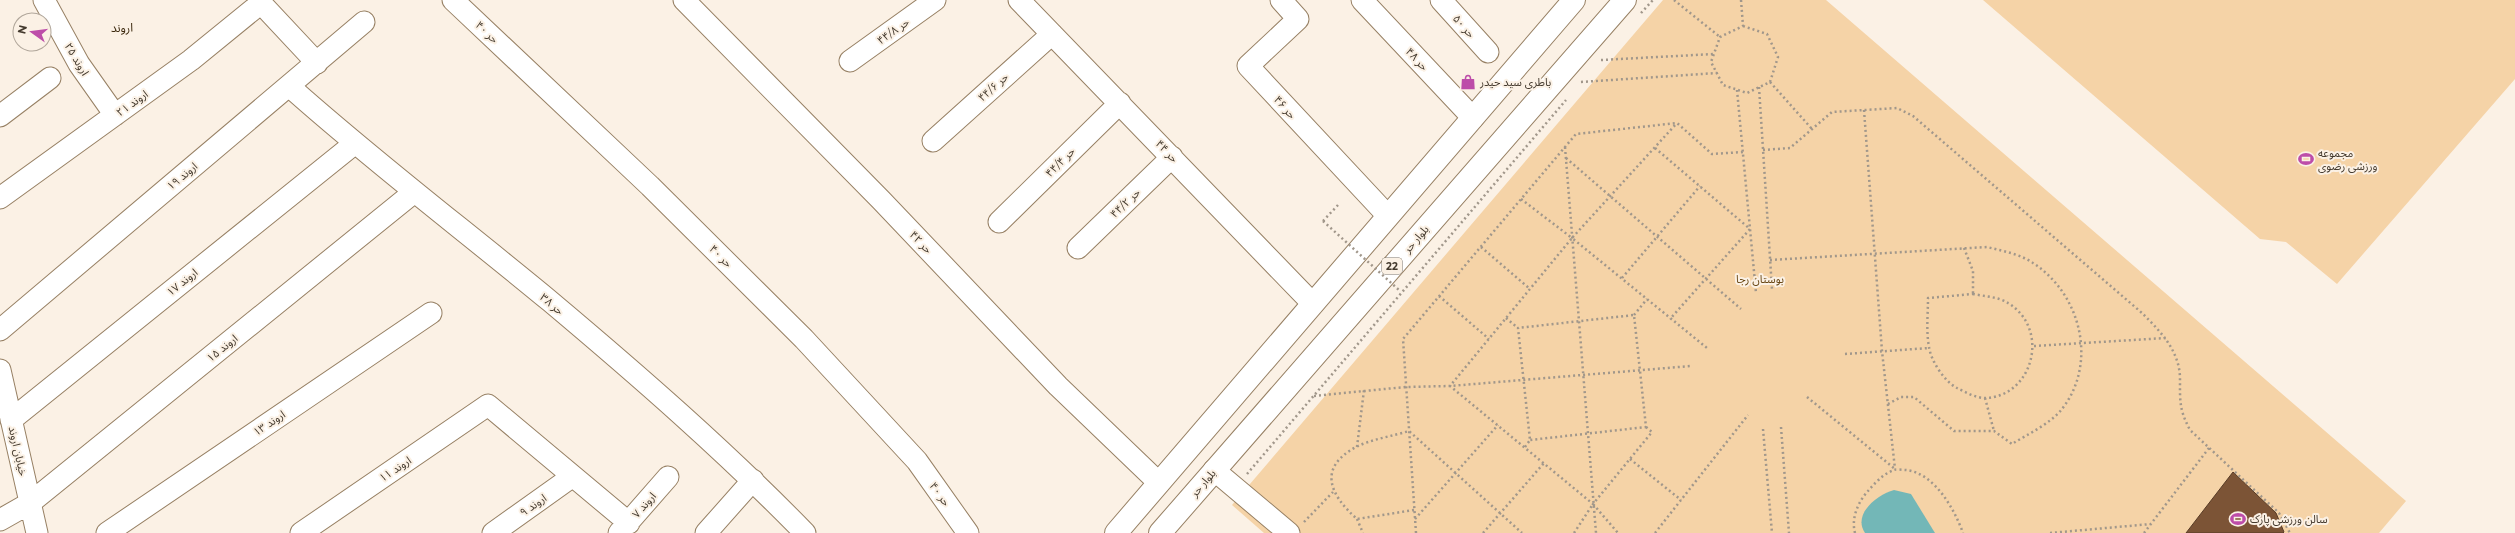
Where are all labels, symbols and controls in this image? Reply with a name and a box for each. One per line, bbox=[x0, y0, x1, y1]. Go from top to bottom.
north arrow bbox=[12, 12, 52, 52]
street label: حر ۵۰ bbox=[1450, 12, 1478, 41]
street label: حر ۴۴/۸ bbox=[874, 15, 912, 47]
street label: حر ۴۰ bbox=[473, 18, 502, 46]
district label: اروند bbox=[111, 20, 133, 35]
text: N bbox=[14, 24, 30, 36]
street label: اروند ۲۵ bbox=[62, 40, 92, 78]
street label: حر ۴۸ bbox=[1403, 45, 1431, 74]
street label: حر ۴۴/۶ bbox=[975, 69, 1012, 104]
shop icon: باطری سید حیدر bbox=[1459, 73, 1477, 91]
place label: باطری سید حیدر bbox=[1479, 75, 1551, 89]
street label: اروند ۲۱ bbox=[113, 87, 151, 119]
street label: حر ۴۶ bbox=[1271, 93, 1299, 122]
street label: حر ۴۴ bbox=[1153, 137, 1182, 166]
street label: حر ۴۴/۴ bbox=[1042, 144, 1078, 180]
place label: مجموعه ورزشی رضوی bbox=[2318, 146, 2378, 173]
sports icon: مجموعه ورزشی رضوی bbox=[2297, 150, 2315, 168]
street label: اروند ۱۹ bbox=[164, 159, 200, 193]
street label: حر ۴۴/۲ bbox=[1107, 185, 1143, 221]
street label: بلوار حر bbox=[1400, 222, 1432, 256]
street label: حر ۴۲ bbox=[907, 228, 936, 257]
street label: حر ۴۰ bbox=[707, 242, 736, 271]
road number: 22 bbox=[1382, 258, 1402, 274]
street label: اروند ۱۷ bbox=[164, 265, 200, 299]
park label: بوستان رجا bbox=[1736, 272, 1784, 286]
street label: حر ۳۸ bbox=[537, 290, 567, 318]
street label: اروند ۱۵ bbox=[204, 331, 240, 365]
street label: اروند ۱۳ bbox=[250, 407, 288, 439]
street label: خیابان اروند bbox=[5, 425, 31, 478]
street label: اروند ۱۱ bbox=[376, 453, 414, 485]
street label: بلوار حر bbox=[1187, 466, 1219, 500]
street label: حر ۴۰ bbox=[927, 479, 954, 509]
street label: اروند ۷ bbox=[629, 489, 659, 521]
street label: اروند ۹ bbox=[517, 491, 549, 519]
sports icon: سالن ورزشی پارک bbox=[2229, 510, 2247, 528]
place label: سالن ورزشی پارک bbox=[2250, 512, 2328, 527]

